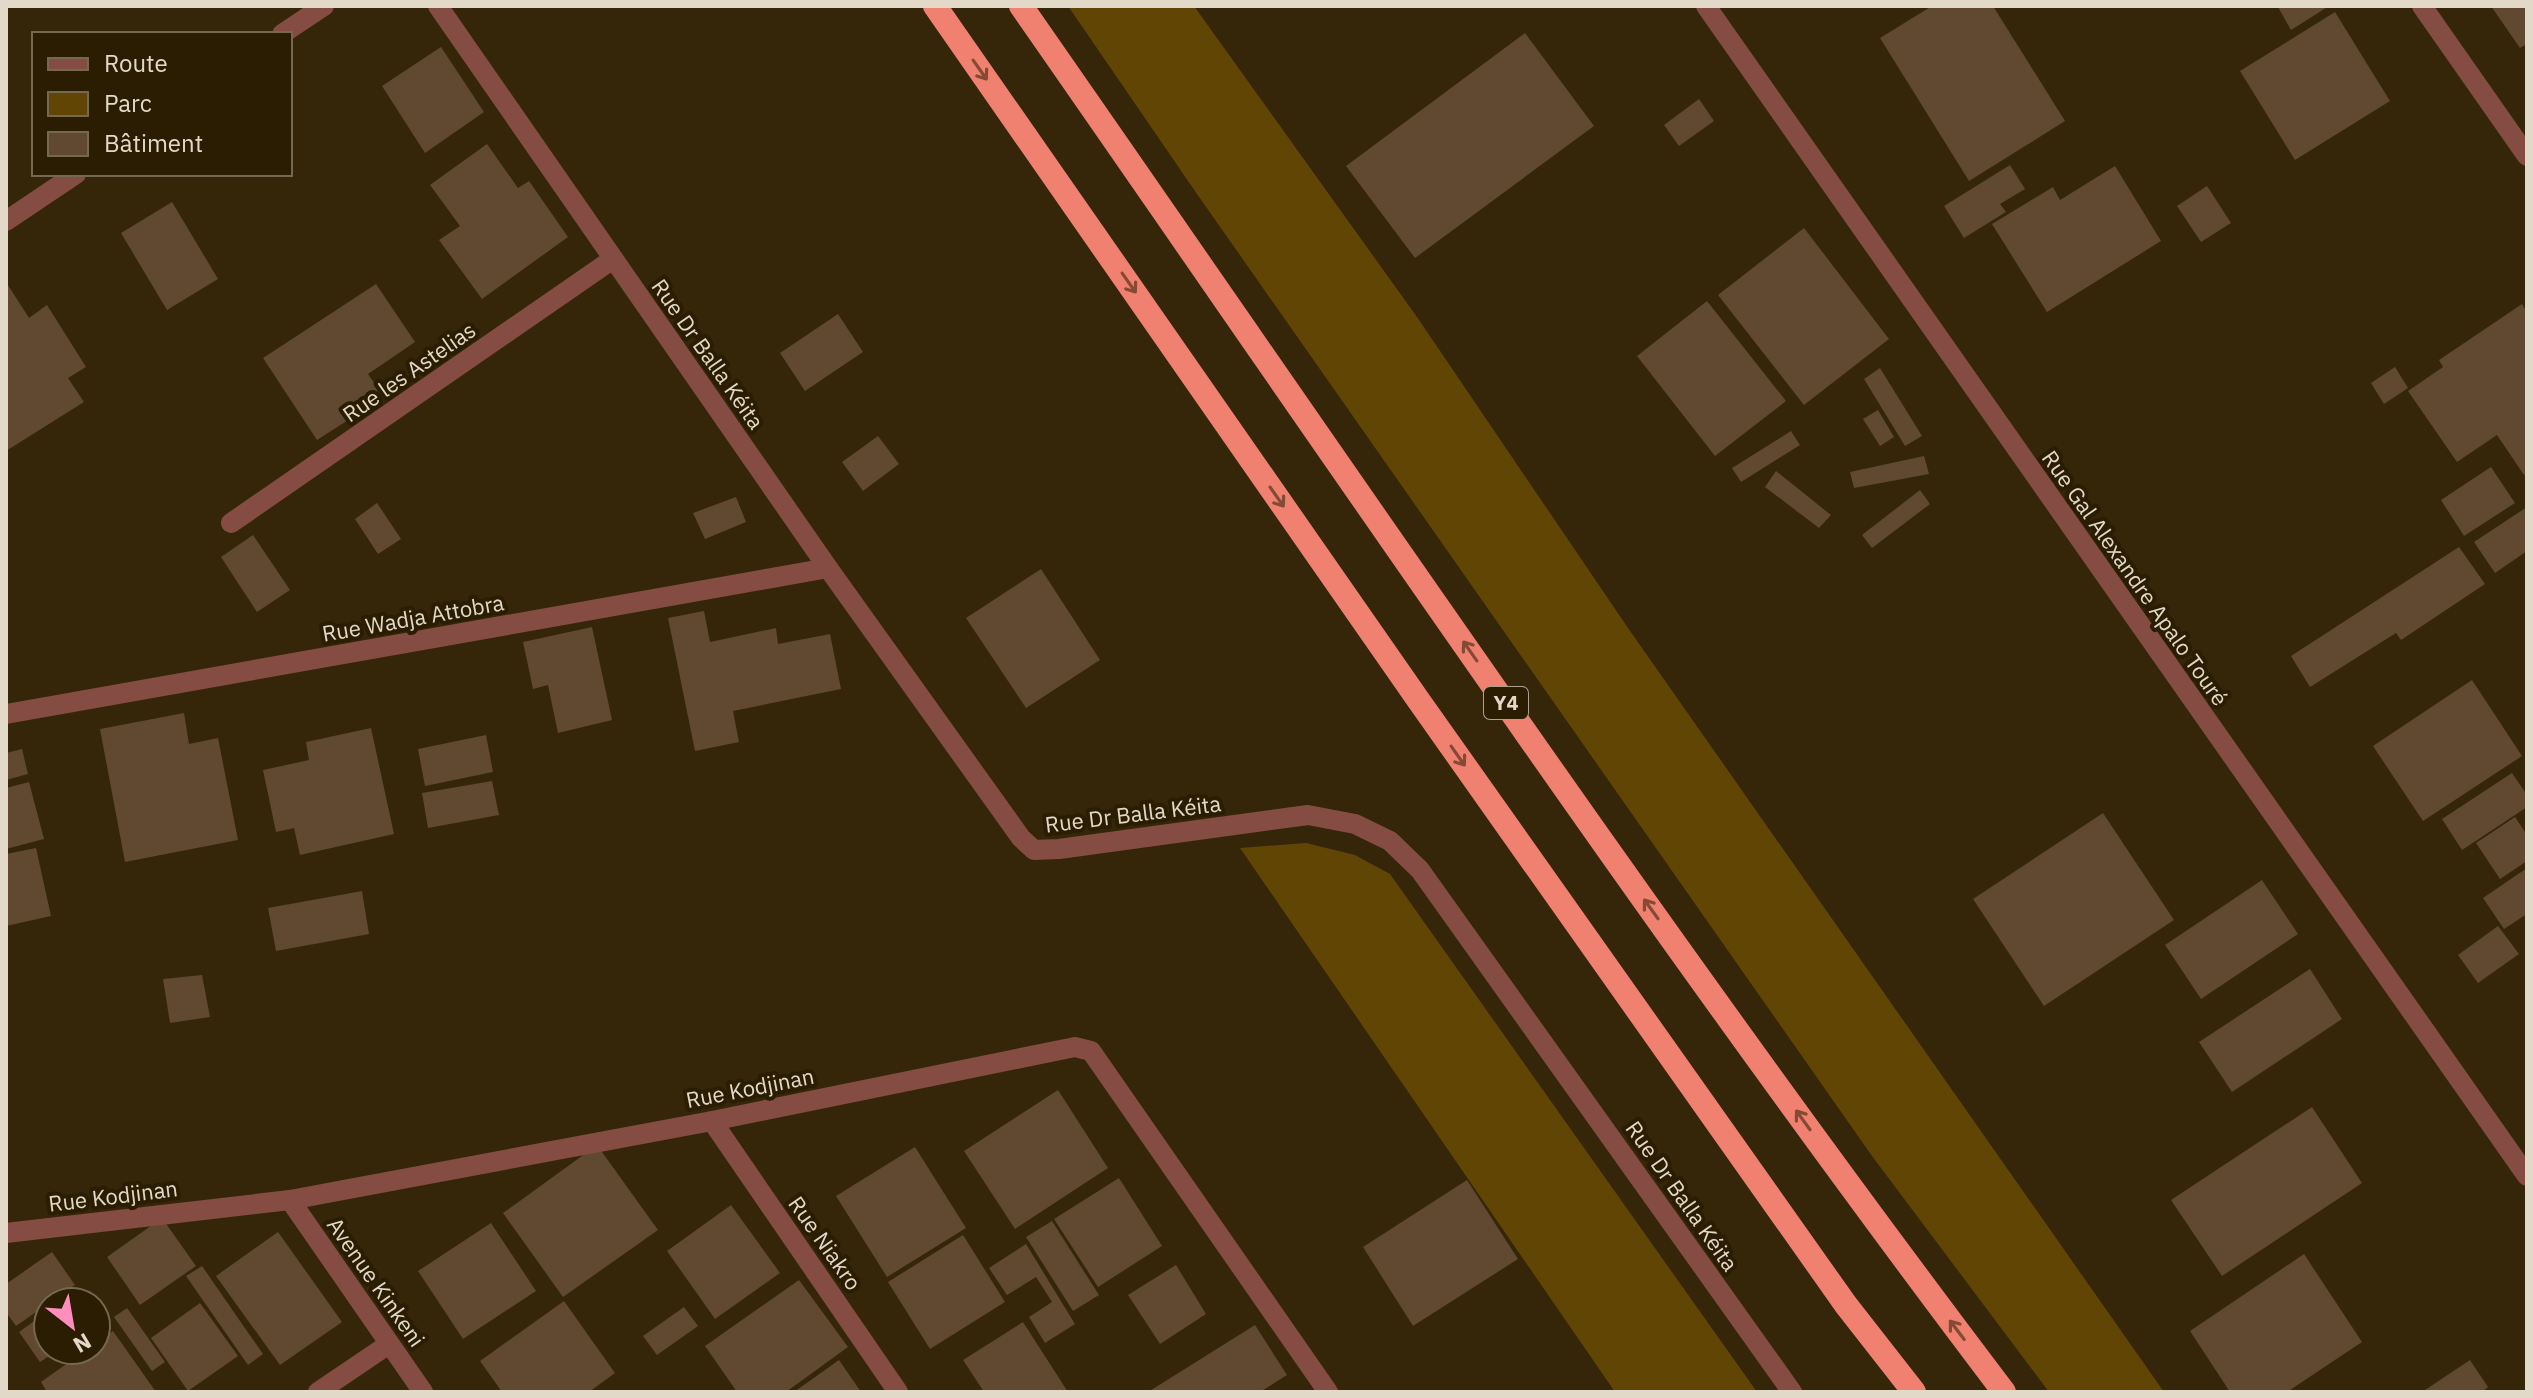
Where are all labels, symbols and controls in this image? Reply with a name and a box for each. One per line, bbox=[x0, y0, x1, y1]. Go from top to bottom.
legend bbox=[32, 32, 292, 176]
text: Route bbox=[104, 47, 168, 79]
one-way arrow bbox=[971, 59, 988, 80]
text: Parc bbox=[104, 87, 152, 119]
text: Bâtiment bbox=[104, 127, 203, 159]
one-way arrow bbox=[1121, 272, 1137, 294]
street label: Rue Dr Balla Kéita bbox=[646, 273, 771, 435]
street label: Rue les Astelias bbox=[336, 315, 481, 428]
street label: Rue Gal Alexandre Apalo Touré bbox=[2036, 444, 2235, 711]
one-way arrow bbox=[1269, 485, 1285, 507]
street label: Rue Wadja Attobra bbox=[320, 587, 506, 648]
one-way arrow bbox=[1462, 640, 1478, 662]
road number: Y4 bbox=[1484, 687, 1528, 719]
one-way arrow bbox=[1450, 744, 1466, 766]
street label: Rue Dr Balla Kéita bbox=[1043, 788, 1223, 839]
one-way arrow bbox=[1643, 899, 1660, 920]
street label: Rue Kodjinan bbox=[683, 1061, 817, 1114]
one-way arrow bbox=[1795, 1110, 1812, 1131]
street label: Rue Dr Balla Kéita bbox=[1620, 1115, 1745, 1277]
street label: Rue Kodjinan bbox=[47, 1173, 179, 1218]
street label: Rue Niakro bbox=[782, 1190, 868, 1295]
street label: Avenue Kinkeni bbox=[321, 1211, 432, 1352]
north arrow bbox=[32, 1286, 112, 1366]
one-way arrow bbox=[1948, 1320, 1965, 1341]
text: N bbox=[68, 1327, 97, 1360]

